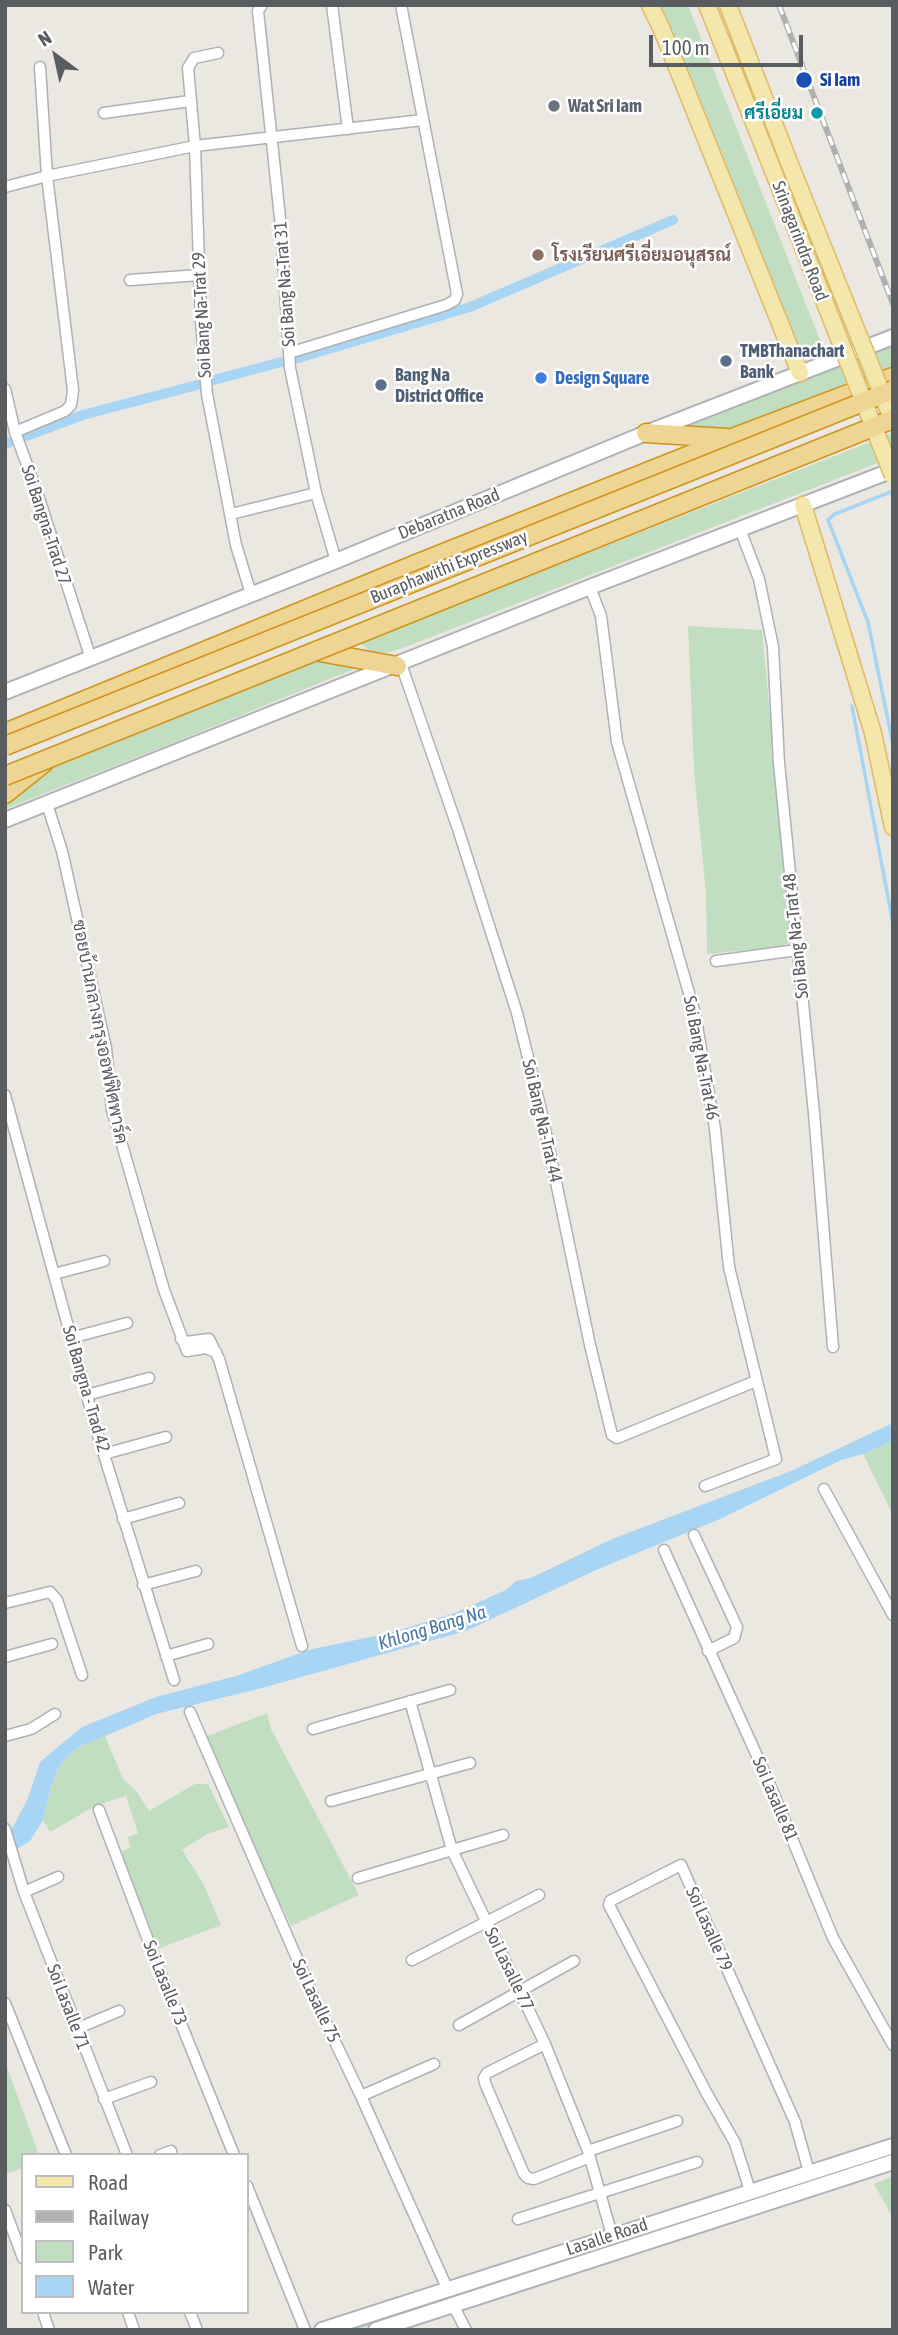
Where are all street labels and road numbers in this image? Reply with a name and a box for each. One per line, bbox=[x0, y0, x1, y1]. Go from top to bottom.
street label: Srinagarindra Road bbox=[767, 178, 833, 304]
street label: Soi Bang Na-Trat 31 bbox=[270, 221, 300, 347]
street label: Soi Bang Na-Trat 29 bbox=[188, 252, 216, 378]
street label: Soi Bangna-Trad 27 bbox=[16, 462, 76, 588]
street label: Debaratna Road bbox=[395, 484, 503, 544]
street label: Buraphawithi Expressway bbox=[367, 526, 531, 608]
street label: Soi Bang Na-Trat 48 bbox=[779, 872, 813, 1000]
street label: ซอยบ้านกลางกรุงออฟฟิศพาร์ค bbox=[68, 918, 132, 1146]
street label: Soi Bang Na-Trat 46 bbox=[678, 994, 724, 1122]
street label: Soi Bang Na-Trat 44 bbox=[517, 1057, 567, 1185]
street label: Soi Bangna - Trad 42 bbox=[58, 1323, 114, 1455]
street label: Soi Lasalle 81 bbox=[748, 1754, 802, 1844]
street label: Soi Lasalle 79 bbox=[681, 1884, 737, 1974]
street label: Soi Lasalle 77 bbox=[480, 1924, 538, 2014]
street label: Soi Lasalle 73 bbox=[138, 1937, 192, 2029]
street label: Soi Lasalle 75 bbox=[287, 1956, 345, 2046]
street label: Soi Lasalle 71 bbox=[42, 1961, 94, 2053]
street label: Lasalle Road bbox=[564, 2214, 650, 2260]

